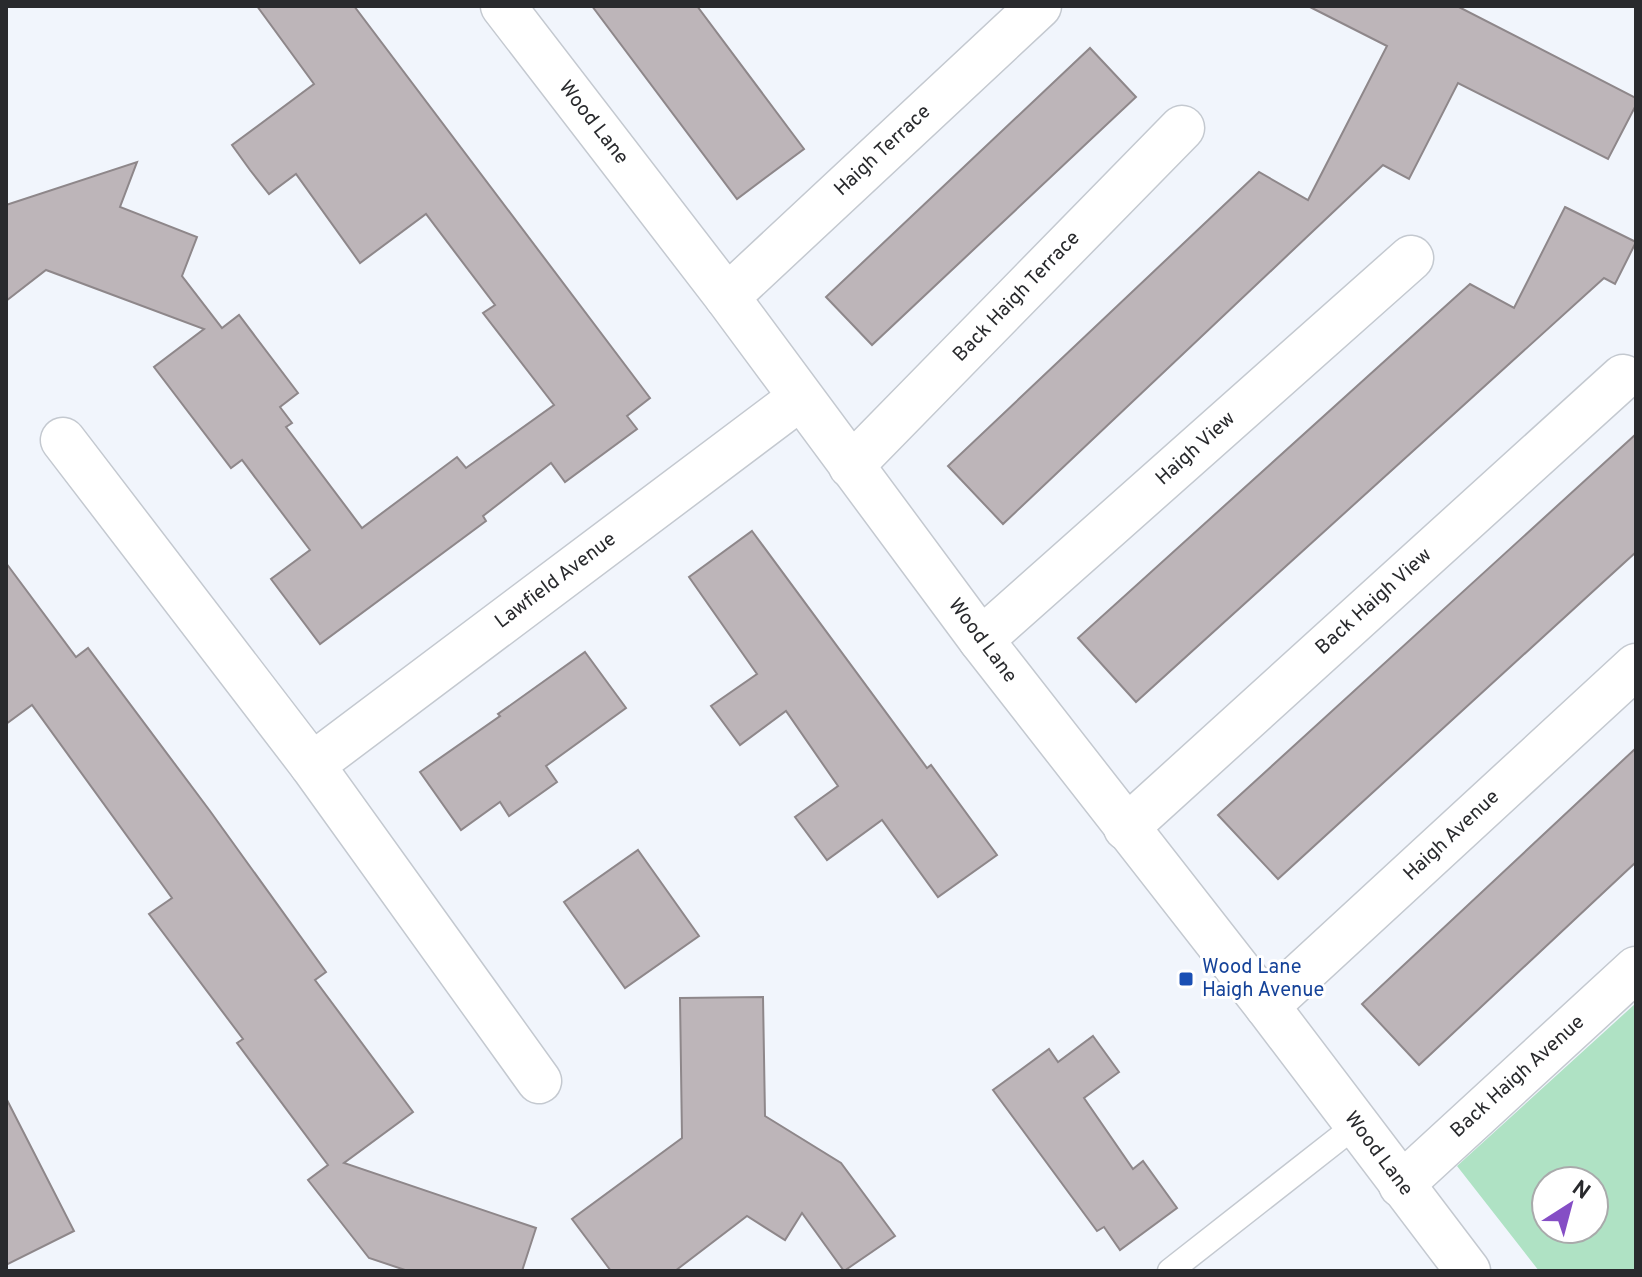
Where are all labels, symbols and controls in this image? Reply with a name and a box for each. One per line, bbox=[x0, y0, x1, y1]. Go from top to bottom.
street label: Wood Lane bbox=[552, 76, 634, 170]
street label: Haigh Terrace bbox=[829, 100, 937, 202]
street label: Back Haigh Terrace bbox=[948, 226, 1086, 368]
street label: Haigh View bbox=[1151, 406, 1241, 492]
street label: Lawfield Avenue bbox=[490, 527, 622, 635]
street label: Back Haigh View bbox=[1310, 543, 1438, 661]
street label: Wood Lane bbox=[942, 593, 1022, 689]
street label: Haigh Avenue bbox=[1398, 785, 1506, 887]
place label: Wood Lane Haigh Avenue bbox=[1202, 955, 1324, 1004]
marker: Wood Lane Haigh Avenue bbox=[1177, 970, 1195, 988]
street label: Back Haigh Avenue bbox=[1445, 1010, 1591, 1144]
street label: Wood Lane bbox=[1338, 1106, 1418, 1202]
north arrow bbox=[1530, 1165, 1610, 1245]
text: N bbox=[1566, 1175, 1595, 1206]

